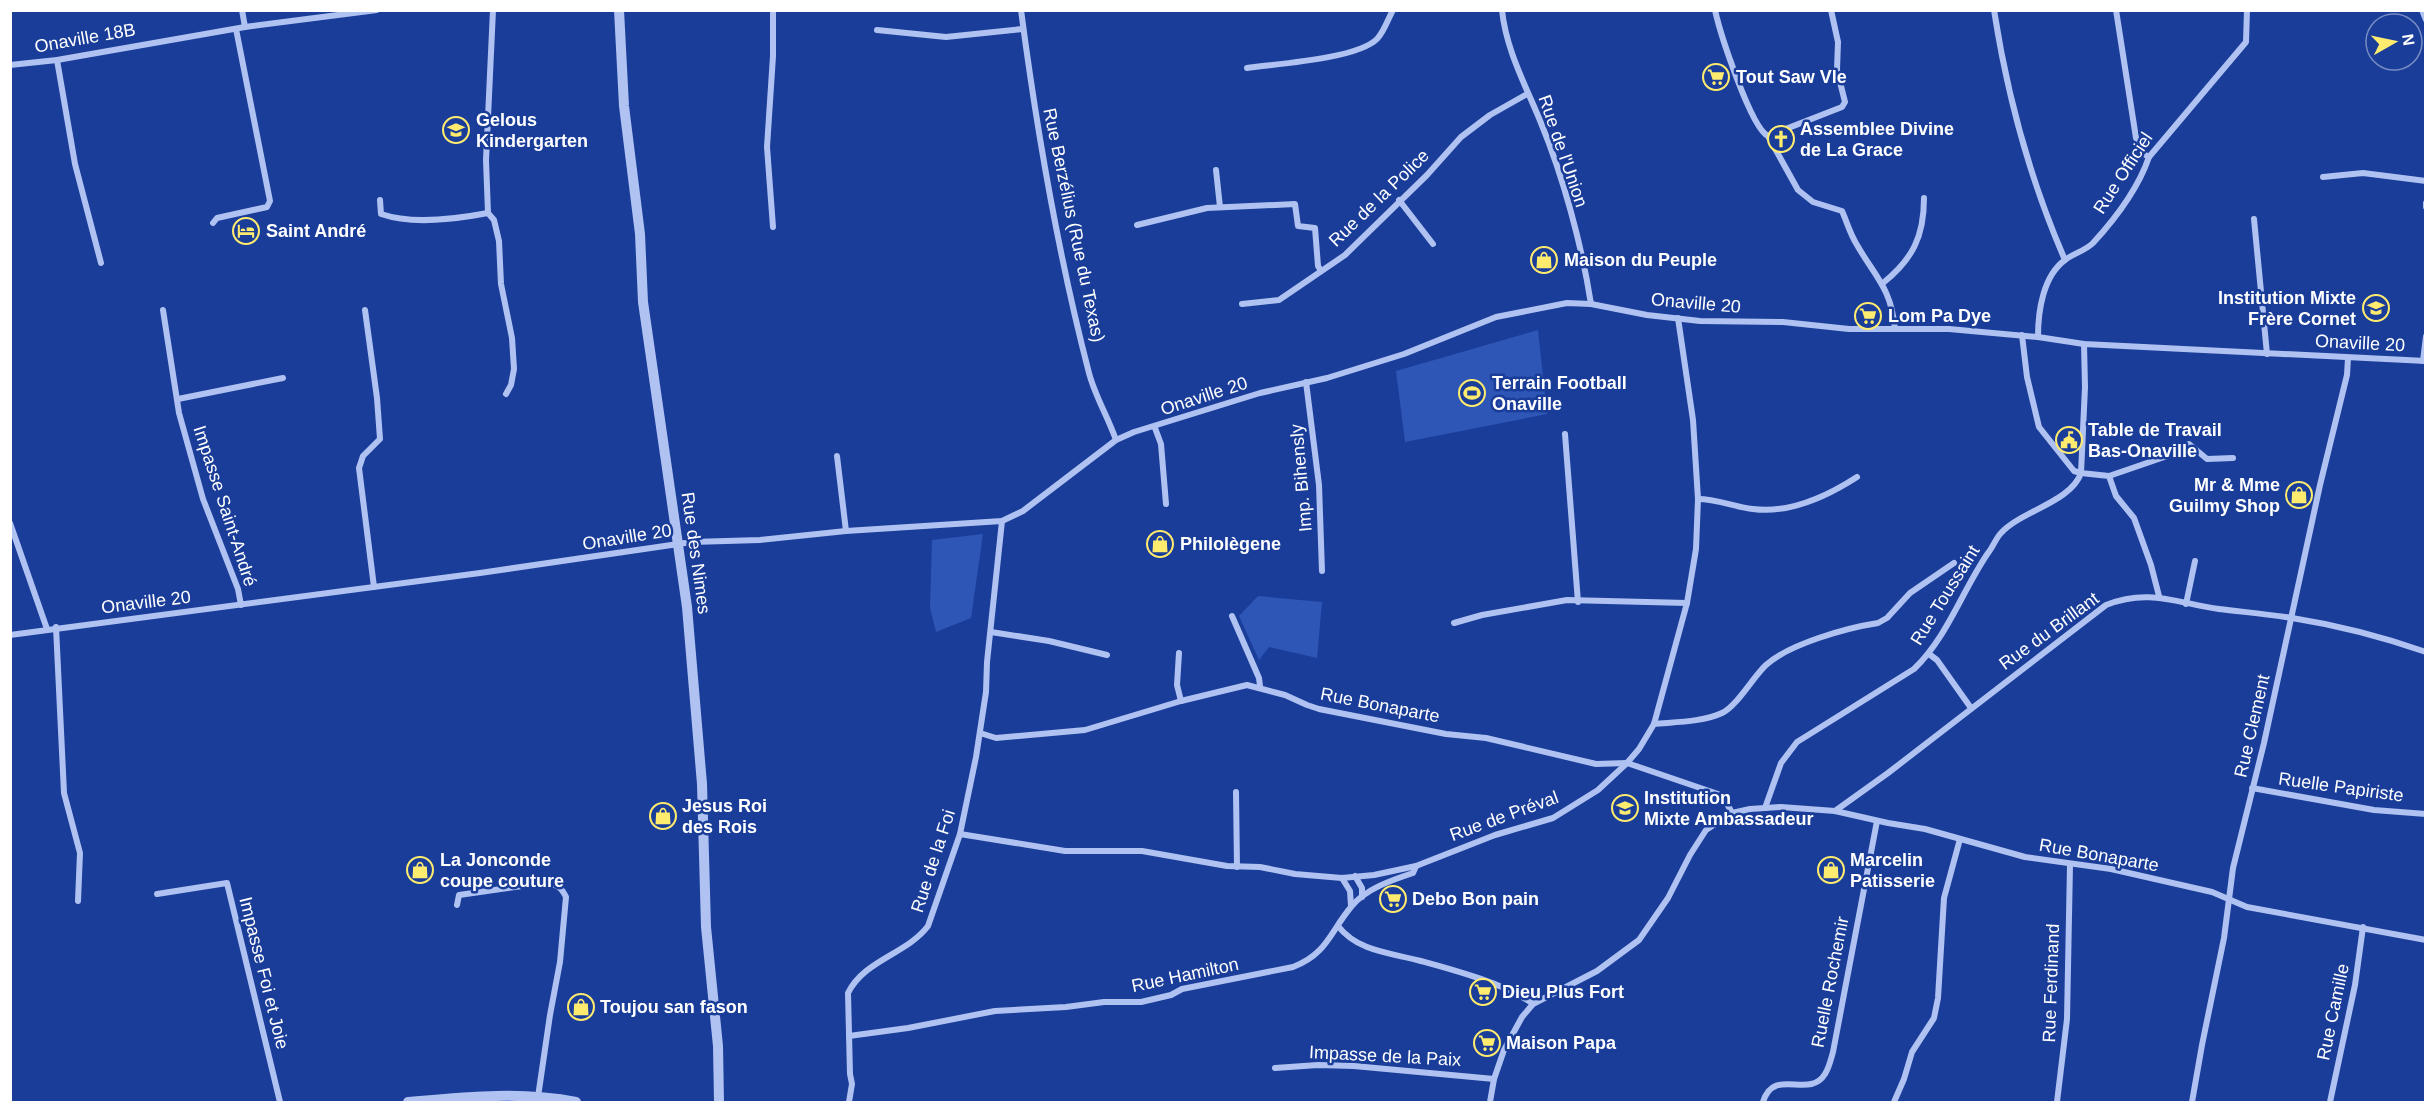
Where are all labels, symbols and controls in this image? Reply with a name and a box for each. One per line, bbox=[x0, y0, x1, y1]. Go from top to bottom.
north arrow bbox=[2364, 12, 2424, 72]
street label: Onaville 18B bbox=[33, 19, 137, 57]
text: N bbox=[2399, 33, 2418, 47]
supermarket icon: Tout Saw Vle bbox=[1701, 62, 1731, 92]
place label: Tout Saw Vle bbox=[1736, 67, 1847, 87]
street label: Rue de l'Union bbox=[1534, 92, 1592, 210]
street label: Rue Berzélius (Rue du Texas) bbox=[1039, 106, 1109, 344]
place label: Gelous Kindergarten bbox=[476, 110, 588, 151]
school or university icon: Gelous Kindergarten bbox=[441, 115, 471, 145]
place label: Assemblee Divine de La Grace bbox=[1800, 119, 1954, 160]
church icon: Assemblee Divine de La Grace bbox=[1766, 124, 1796, 154]
street label: Rue Officiel bbox=[2089, 129, 2157, 217]
street label: Rue de la Police bbox=[1325, 145, 1433, 251]
hotel icon: Saint André bbox=[231, 216, 261, 246]
place label: Saint André bbox=[266, 221, 366, 241]
shop icon: Maison du Peuple bbox=[1529, 245, 1559, 275]
place label: Maison du Peuple bbox=[1564, 250, 1717, 270]
place label: Institution Mixte Frère Cornet bbox=[2218, 288, 2356, 329]
street label: Onaville 20 bbox=[1650, 289, 1742, 317]
school or university icon: Institution Mixte Frère Cornet bbox=[2361, 293, 2391, 323]
supermarket icon: Lom Pa Dye bbox=[1853, 301, 1883, 331]
place label: Lom Pa Dye bbox=[1888, 306, 1991, 326]
street label: Onaville 20 bbox=[2315, 331, 2405, 355]
street label: Onaville 20 bbox=[1158, 373, 1250, 419]
place label: Terrain Football Onaville bbox=[1492, 373, 1627, 414]
sports icon: Terrain Football Onaville bbox=[1457, 378, 1487, 408]
place label: Table de Travail Bas-Onaville bbox=[2088, 420, 2222, 461]
street label: Impasse Saint-André bbox=[190, 423, 260, 589]
street label: Imp. Bihensly bbox=[1286, 423, 1316, 533]
public building icon: Table de Travail Bas-Onaville bbox=[2054, 425, 2084, 455]
place label: Mr & Mme Guilmy Shop bbox=[2169, 475, 2280, 516]
shop icon: Mr & Mme Guilmy Shop bbox=[2284, 480, 2314, 510]
street label: Rue des Nimes bbox=[678, 491, 714, 615]
street label: Onaville 20 bbox=[581, 520, 673, 554]
shop icon: Philolègene bbox=[1145, 529, 1175, 559]
place label: Philolègene bbox=[1180, 534, 1281, 554]
street label: Rue Toussaint bbox=[1906, 541, 1984, 649]
street label: Onaville 20 bbox=[100, 587, 192, 617]
street label: Rue du Brillant bbox=[1995, 588, 2103, 674]
street label: Rue Clement bbox=[2230, 673, 2274, 779]
street label: Rue Bonaparte bbox=[1319, 684, 1441, 726]
street label: Ruelle Papiriste bbox=[2277, 768, 2405, 806]
street label: Rue de Préval bbox=[1447, 787, 1561, 845]
place label: Institution Mixte Ambassadeur bbox=[1644, 788, 1813, 829]
school or university icon: Institution Mixte Ambassadeur bbox=[1610, 793, 1640, 823]
place label: Jesus Roi des Rois bbox=[682, 796, 767, 837]
shop icon: Jesus Roi des Rois bbox=[648, 801, 678, 831]
street label: Rue de la Foi bbox=[907, 807, 959, 915]
street label: Rue Bonaparte bbox=[2038, 835, 2160, 875]
place label: La Jonconde coupe couture bbox=[440, 850, 564, 891]
place label: Marcelin Patisserie bbox=[1850, 850, 1935, 891]
shop icon: La Jonconde coupe couture bbox=[405, 855, 435, 885]
shop icon: Marcelin Patisserie bbox=[1816, 855, 1846, 885]
supermarket icon: Debo Bon pain bbox=[1378, 884, 1408, 914]
place label: Debo Bon pain bbox=[1412, 889, 1539, 909]
street label: Impasse Foi et Joie bbox=[235, 895, 293, 1051]
street label: Ruelle Rochemir bbox=[1807, 915, 1853, 1049]
street label: Rue Ferdinand bbox=[2039, 923, 2063, 1043]
street label: Rue Hamilton bbox=[1130, 954, 1240, 996]
street label: Rue Camille bbox=[2313, 962, 2353, 1062]
supermarket icon: Dieu Plus Fort bbox=[1468, 977, 1498, 1007]
place label: Dieu Plus Fort bbox=[1502, 982, 1624, 1002]
shop icon: Toujou san fason bbox=[566, 992, 596, 1022]
place label: Toujou san fason bbox=[600, 997, 748, 1017]
supermarket icon: Maison Papa bbox=[1472, 1028, 1502, 1058]
place label: Maison Papa bbox=[1506, 1033, 1617, 1053]
street label: Impasse de la Paix bbox=[1309, 1042, 1461, 1070]

